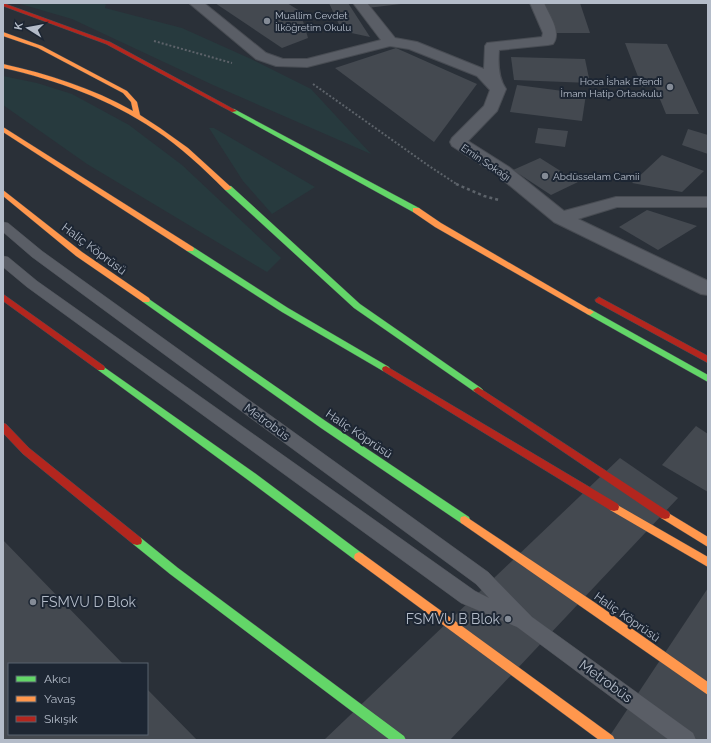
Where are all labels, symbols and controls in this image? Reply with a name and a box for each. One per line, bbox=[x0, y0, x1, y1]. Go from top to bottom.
north arrow bbox=[8, 8, 48, 48]
place label: Muallim Cevdet İlköğretim Okulu bbox=[275, 10, 351, 33]
marker: Muallim Cevdet İlköğretim Okulu bbox=[262, 16, 272, 26]
text: K bbox=[12, 21, 26, 31]
place label: Hoca İshak Efendi İmam Hatip Ortaokulu bbox=[561, 76, 662, 99]
marker: Hoca İshak Efendi İmam Hatip Ortaokulu bbox=[665, 82, 675, 92]
street label: Emin Sokağı bbox=[459, 142, 512, 183]
marker: Abdüsselam Camii bbox=[540, 171, 550, 181]
place label: Abdüsselam Camii bbox=[553, 171, 639, 182]
street label: Haliç Köprüsü bbox=[59, 220, 129, 278]
street label: Metrobüs bbox=[241, 401, 293, 443]
street label: Haliç Köprüsü bbox=[323, 407, 395, 461]
street label: Haliç Köprüsü bbox=[591, 589, 663, 645]
place label: FSMVU D Blok bbox=[41, 594, 136, 610]
marker: FSMVU D Blok bbox=[28, 597, 38, 607]
place label: FSMVU B Blok bbox=[406, 611, 501, 627]
marker: FSMVU B Blok bbox=[503, 614, 513, 624]
street label: Metrobüs bbox=[576, 656, 636, 706]
legend bbox=[8, 663, 148, 735]
text: Akıcı bbox=[44, 672, 70, 686]
text: Yavaş bbox=[44, 692, 76, 706]
text: Sıkışık bbox=[44, 712, 78, 726]

